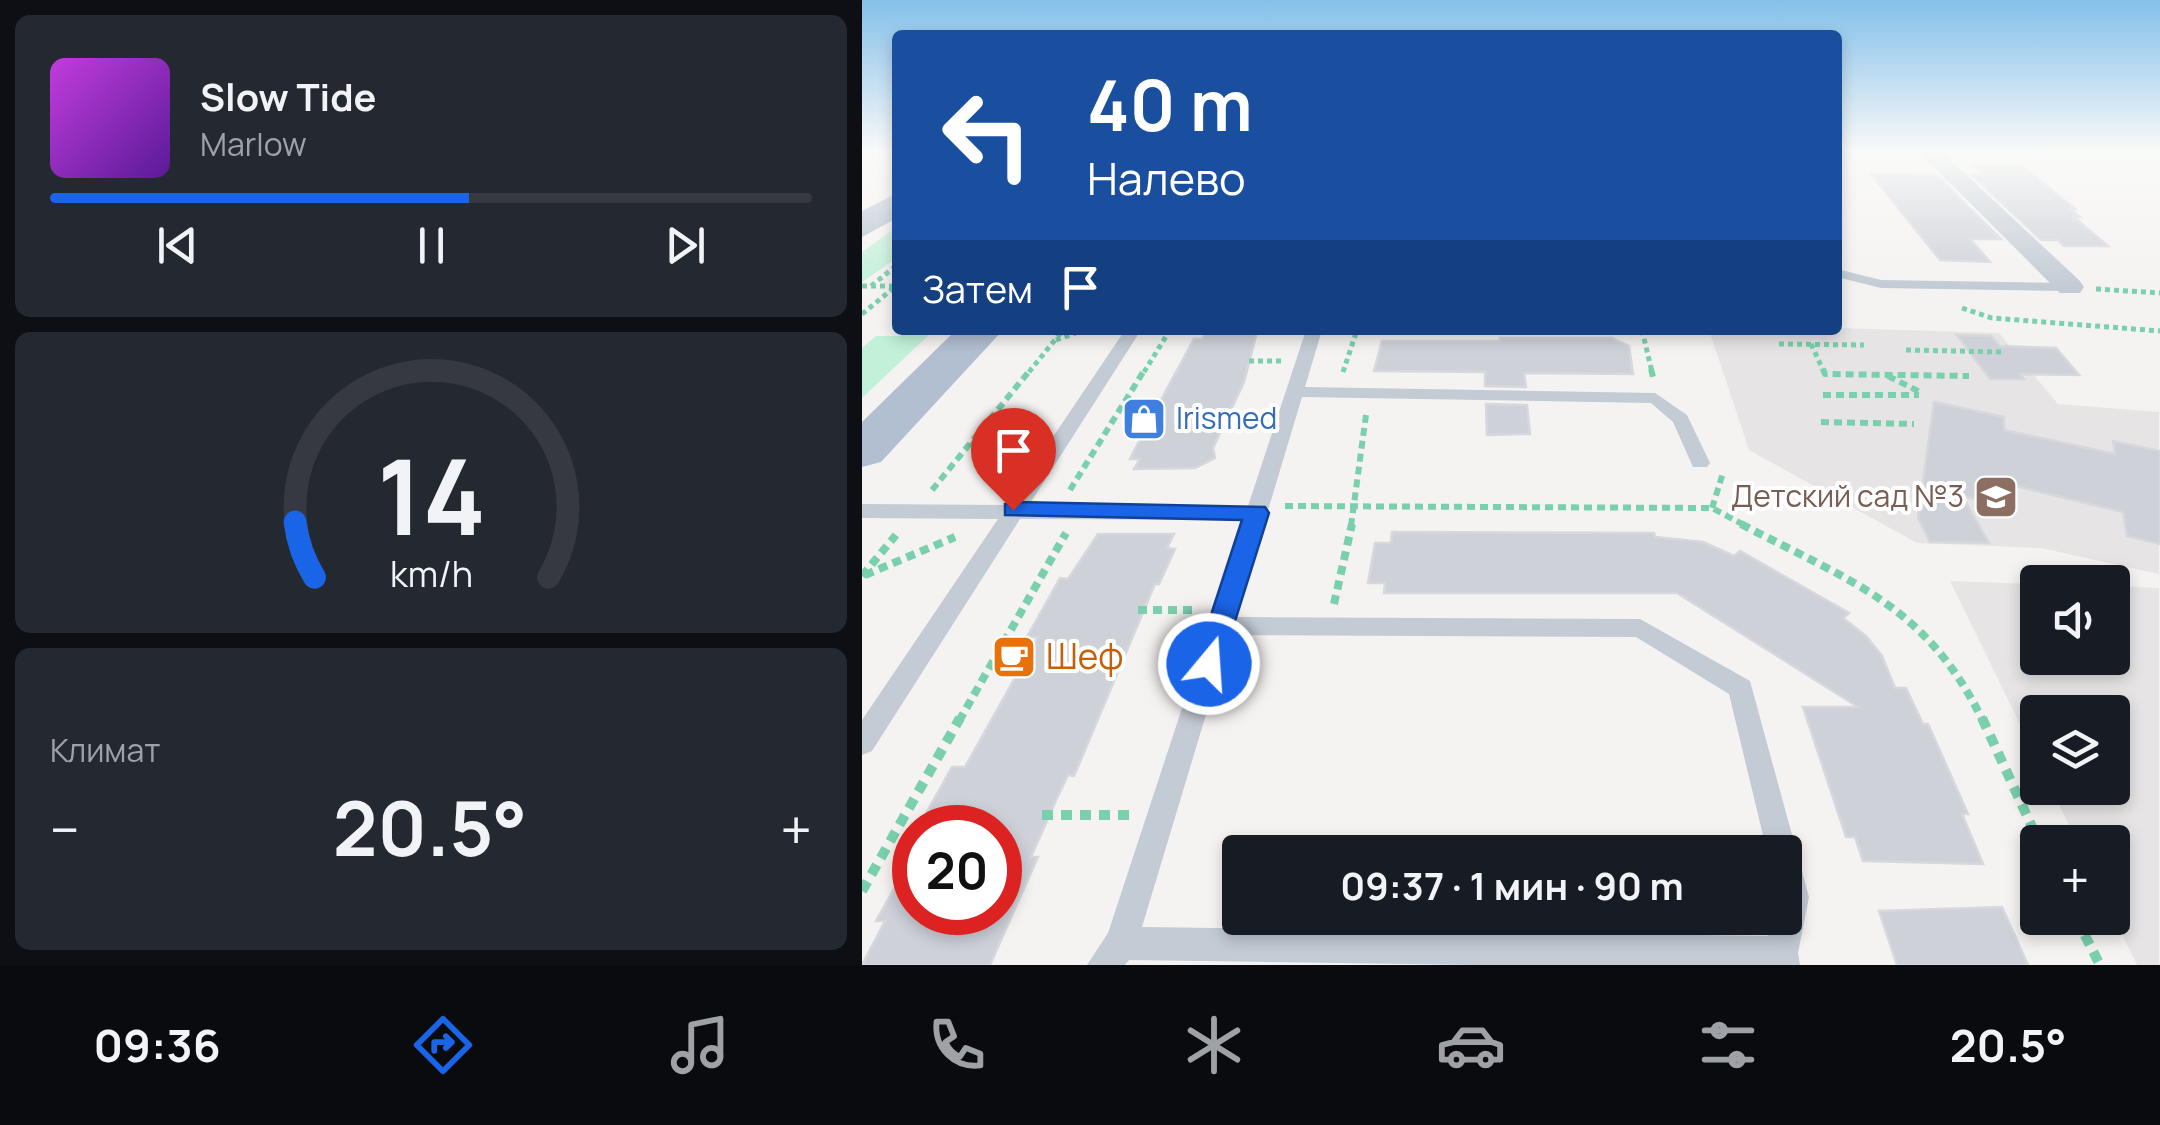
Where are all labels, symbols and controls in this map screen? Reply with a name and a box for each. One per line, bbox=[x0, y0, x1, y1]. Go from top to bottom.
text: 40 m bbox=[1087, 56, 1253, 152]
text: Slow Tide bbox=[200, 70, 377, 122]
icon: left bbox=[922, 70, 1052, 200]
text: Marlow bbox=[200, 122, 307, 166]
text: Налево bbox=[1087, 147, 1246, 209]
icon: previous bbox=[150, 218, 205, 273]
icon: pause bbox=[404, 218, 459, 273]
icon: next bbox=[658, 218, 713, 273]
icon: arrive bbox=[1053, 260, 1108, 315]
text: Затем bbox=[922, 262, 1033, 314]
shop icon: Irismed bbox=[1121, 396, 1167, 442]
place label: Irismed bbox=[1176, 397, 1277, 438]
pin bbox=[971, 408, 1056, 511]
icon: arrive bbox=[986, 423, 1041, 478]
text: 14 bbox=[377, 424, 485, 566]
school or university icon: Детский сад №3 bbox=[1973, 474, 2019, 520]
place label: Детский сад №3 bbox=[1731, 475, 1964, 516]
text: km/h bbox=[389, 549, 473, 598]
map controls bbox=[2020, 565, 2130, 935]
button: sound bbox=[2020, 565, 2130, 675]
position arrow bbox=[1157, 612, 1261, 716]
place label: Шеф bbox=[1046, 632, 1123, 680]
cafe icon: Шеф bbox=[991, 634, 1037, 680]
button: layers bbox=[2020, 695, 2130, 805]
text: Климат bbox=[50, 728, 160, 772]
text: 20.5° bbox=[333, 776, 527, 879]
text: − bbox=[50, 791, 80, 867]
text: + bbox=[780, 791, 812, 867]
speed limit sign: 20 bbox=[892, 805, 1022, 935]
button: + bbox=[2020, 825, 2130, 935]
text: 09:37 · 1 мин · 90 m bbox=[1340, 859, 1684, 911]
icon: directions bbox=[408, 1010, 478, 1080]
icon: music bbox=[665, 1010, 735, 1080]
icon: phone bbox=[922, 1010, 992, 1080]
icon: climate bbox=[1179, 1010, 1249, 1080]
icon: car bbox=[1436, 1010, 1506, 1080]
icon: filters bbox=[1693, 1010, 1763, 1080]
text: 09:36 bbox=[94, 1014, 221, 1076]
text: 20.5° bbox=[1950, 1014, 2066, 1076]

